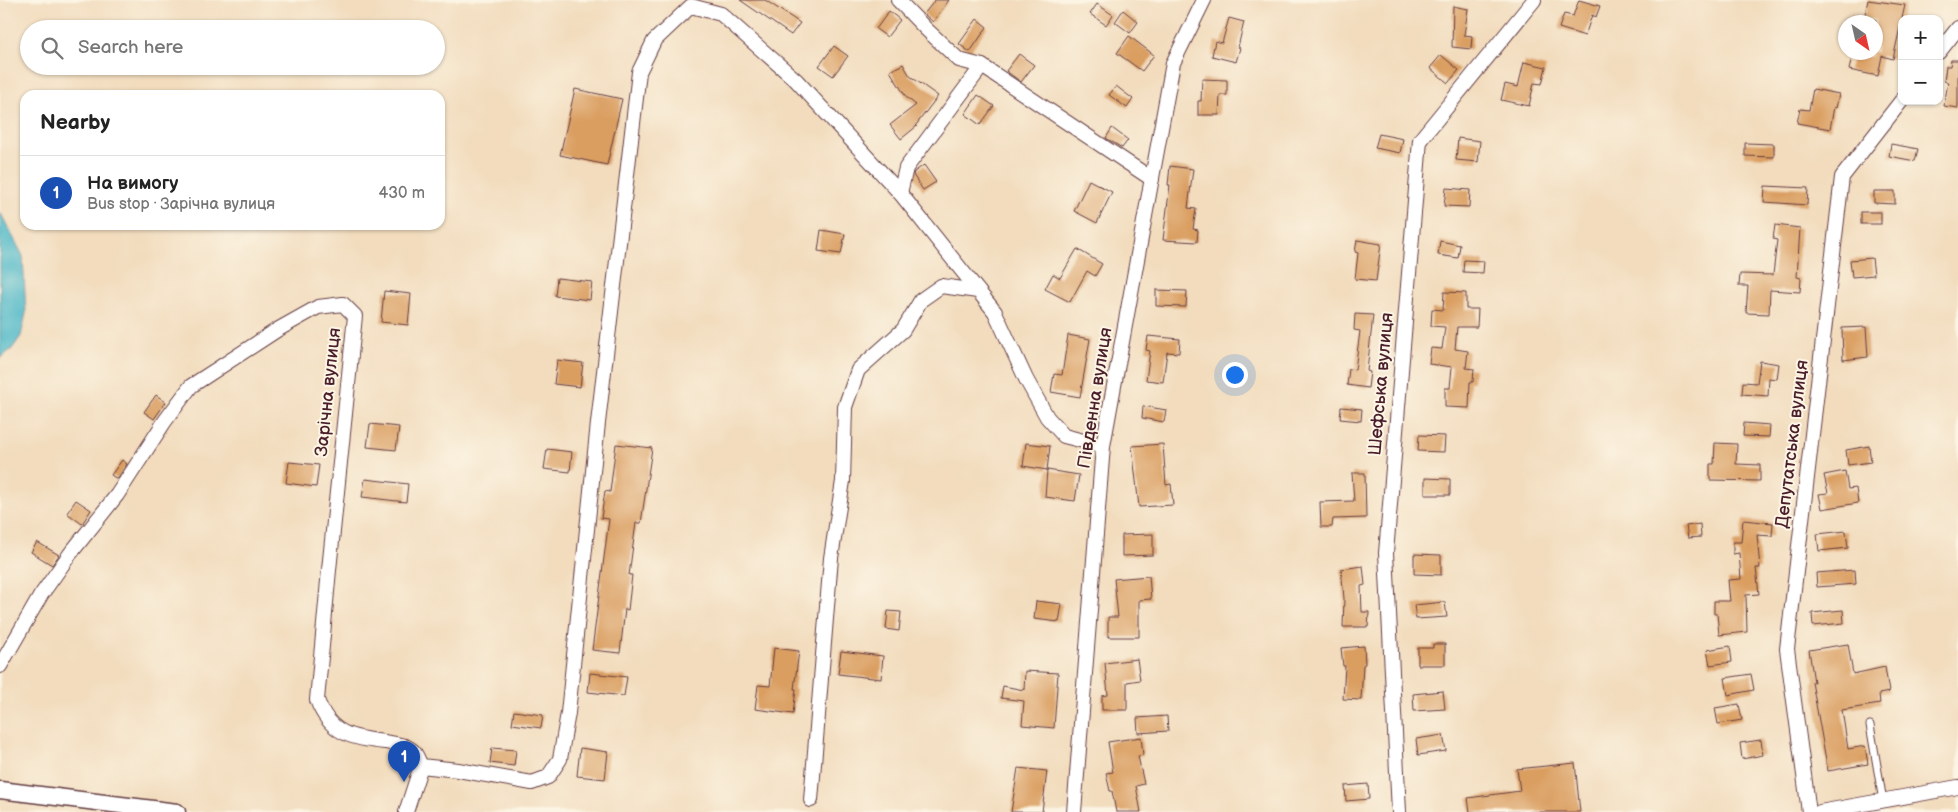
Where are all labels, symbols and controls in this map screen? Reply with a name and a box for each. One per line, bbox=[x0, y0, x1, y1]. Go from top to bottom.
north arrow bbox=[1838, 15, 1883, 60]
map controls bbox=[1898, 15, 1943, 105]
button: + bbox=[1898, 15, 1943, 60]
search box bbox=[20, 20, 445, 75]
icon: search bbox=[38, 34, 66, 62]
text: Search here bbox=[78, 36, 183, 59]
button: − bbox=[1898, 60, 1943, 105]
text: Nearby bbox=[40, 110, 110, 135]
text: На вимогу bbox=[87, 172, 179, 195]
text: 1 bbox=[53, 184, 59, 203]
text: 430 m bbox=[378, 184, 425, 203]
text: Bus stop · Зарічна вулиця bbox=[87, 195, 275, 214]
street label: Шефська вулиця bbox=[1364, 312, 1398, 456]
street label: Південна вулиця bbox=[1073, 326, 1117, 470]
street label: Зарічна вулиця bbox=[311, 327, 345, 457]
street label: Депутатська вулиця bbox=[1771, 359, 1813, 529]
your location bbox=[1222, 362, 1248, 388]
pin: 1 bbox=[388, 741, 420, 782]

